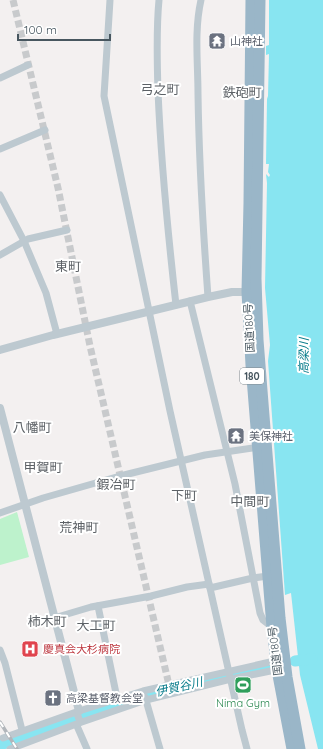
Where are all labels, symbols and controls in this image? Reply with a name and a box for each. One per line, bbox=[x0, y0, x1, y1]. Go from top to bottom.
scale bar bbox=[18, 16, 110, 42]
text: 100 m bbox=[24, 22, 57, 37]
temple icon: 山神社 bbox=[207, 31, 227, 51]
place label: 山神社 bbox=[230, 34, 263, 48]
district label: 弓之町 bbox=[140, 81, 180, 97]
district label: 鉄砲町 bbox=[222, 84, 262, 100]
district label: 東町 bbox=[55, 258, 81, 274]
street label: 国道180号 bbox=[241, 303, 257, 353]
water label: 高梁川 bbox=[296, 336, 311, 374]
road number: 180 bbox=[240, 368, 264, 384]
district label: 八幡町 bbox=[12, 419, 52, 435]
temple icon: 美保神社 bbox=[226, 426, 246, 446]
place label: 美保神社 bbox=[249, 429, 293, 443]
district label: 甲賀町 bbox=[23, 459, 63, 475]
district label: 鍜冶町 bbox=[96, 476, 136, 492]
district label: 下町 bbox=[171, 487, 197, 503]
district label: 中間町 bbox=[230, 493, 270, 509]
district label: 荒神町 bbox=[59, 519, 99, 535]
district label: 柿木町 bbox=[27, 613, 67, 629]
district label: 大工町 bbox=[76, 617, 116, 633]
street label: 国道180号 bbox=[265, 626, 285, 676]
hospital icon: 慶真会大杉病院 bbox=[20, 639, 40, 659]
place label: 慶真会大杉病院 bbox=[43, 642, 120, 656]
water label: 伊賀谷川 bbox=[154, 673, 206, 699]
sports icon: Nima Gym bbox=[233, 675, 253, 695]
church icon: 高梁基督教会堂 bbox=[43, 688, 63, 708]
place label: 高梁基督教会堂 bbox=[66, 691, 143, 705]
place label: Nima Gym bbox=[216, 696, 270, 710]

